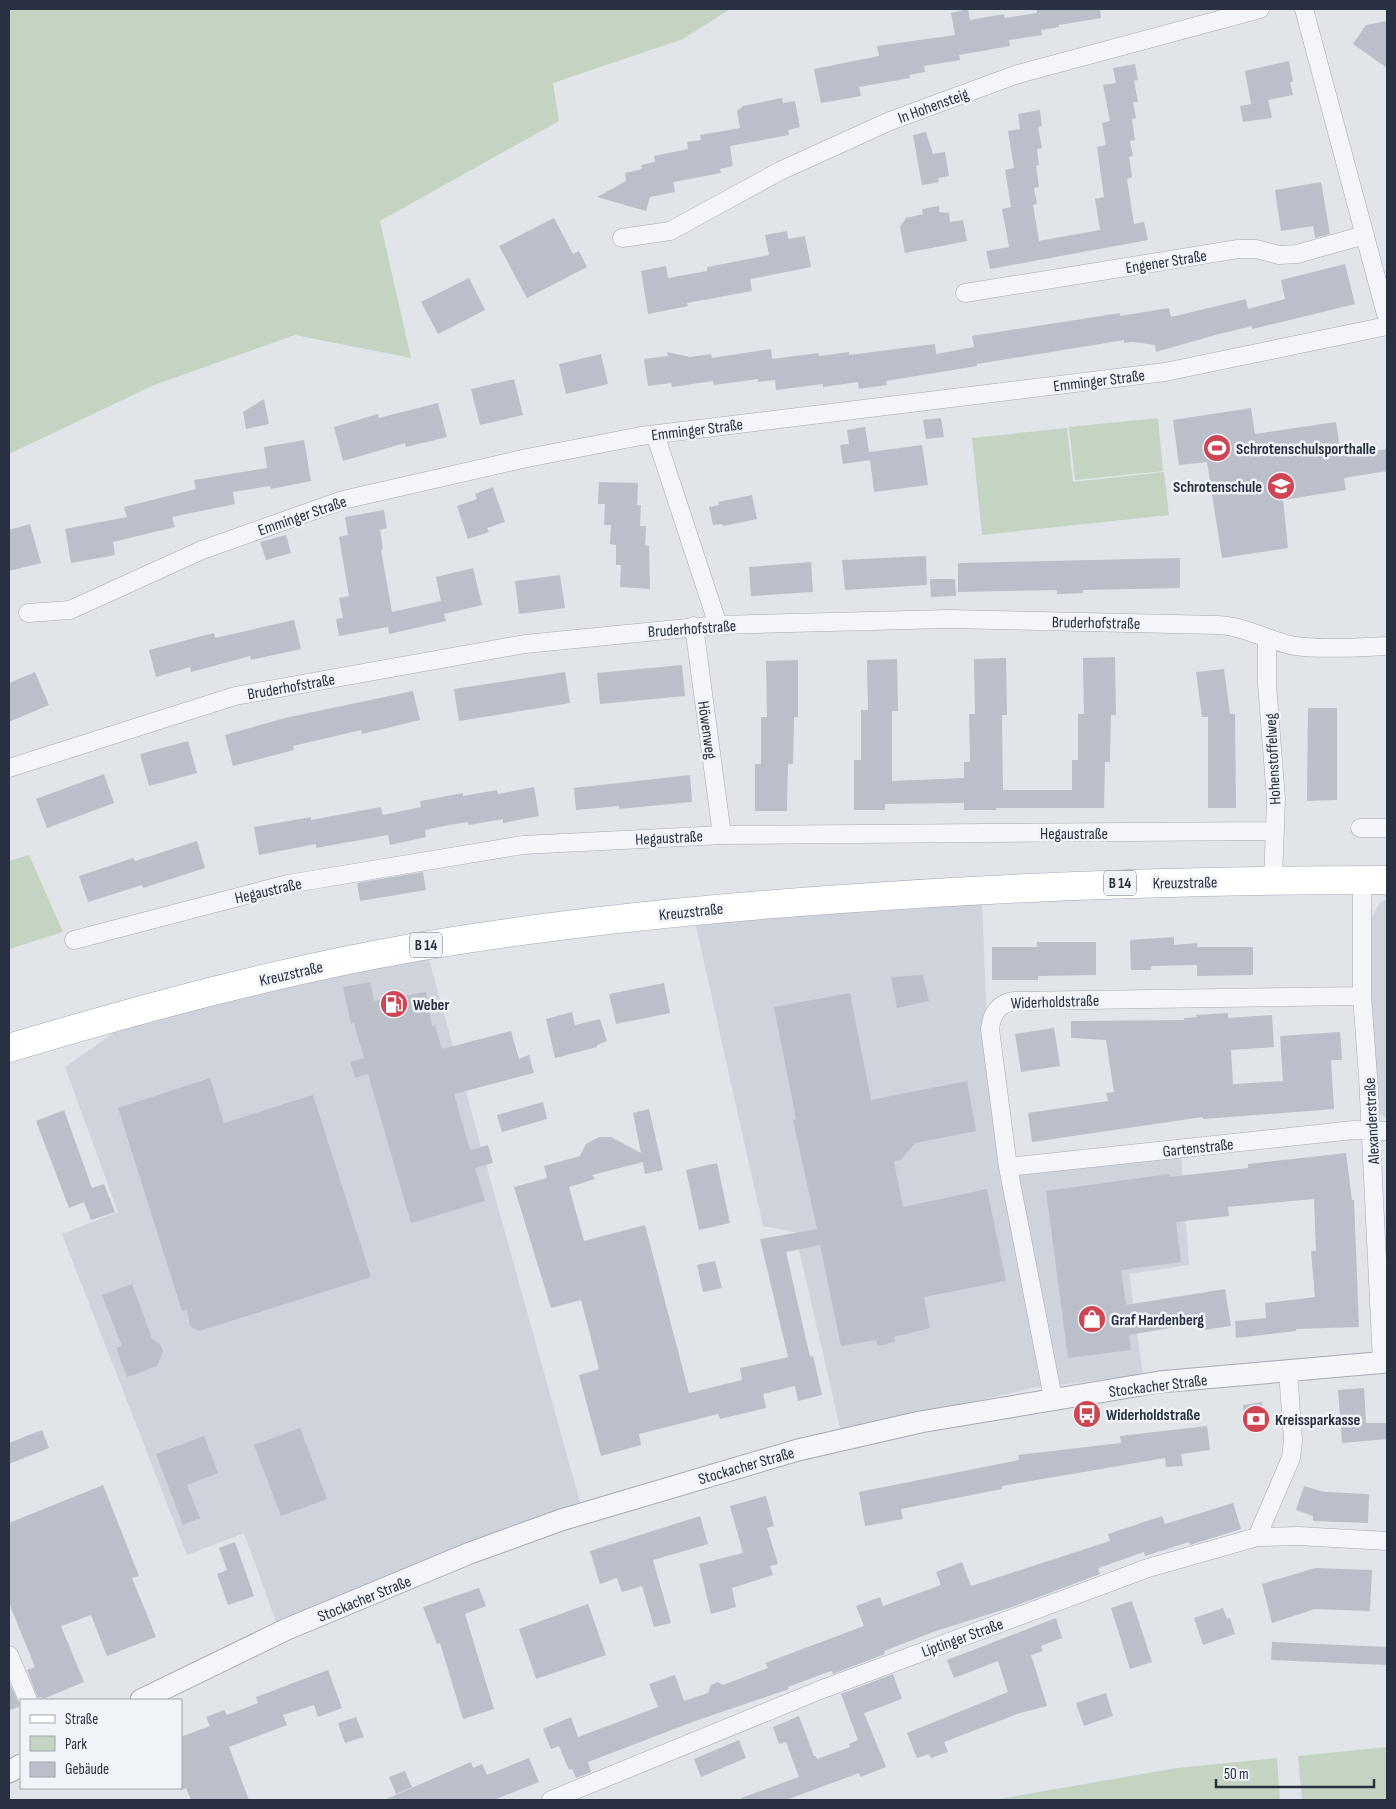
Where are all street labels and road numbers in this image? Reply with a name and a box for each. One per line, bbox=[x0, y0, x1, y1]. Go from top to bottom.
street label: In Hohensteig bbox=[896, 85, 971, 128]
street label: Engener Straße bbox=[1124, 247, 1208, 278]
street label: Emminger Straße bbox=[1052, 366, 1146, 397]
street label: Emminger Straße bbox=[650, 415, 744, 446]
street label: Emminger Straße bbox=[256, 492, 349, 540]
street label: Bruderhofstraße bbox=[1052, 613, 1140, 634]
street label: Bruderhofstraße bbox=[647, 617, 737, 642]
street label: Bruderhofstraße bbox=[246, 670, 336, 705]
street label: Höwenweg bbox=[693, 700, 720, 761]
street label: Hohenstoffelweg bbox=[1262, 713, 1285, 805]
street label: Hegaustraße bbox=[1040, 825, 1108, 844]
street label: Hegaustraße bbox=[635, 827, 703, 850]
road number: B 14 bbox=[1104, 870, 1136, 896]
street label: Kreuzstraße bbox=[1153, 873, 1217, 894]
street label: Hegaustraße bbox=[233, 875, 304, 908]
street label: Kreuzstraße bbox=[658, 900, 724, 925]
road number: B 14 bbox=[410, 932, 442, 958]
street label: Kreuzstraße bbox=[258, 958, 325, 991]
street label: Widerholdstraße bbox=[1010, 991, 1100, 1014]
street label: Alexanderstraße bbox=[1361, 1077, 1384, 1166]
street label: Gartenstraße bbox=[1162, 1135, 1235, 1162]
street label: Stockacher Straße bbox=[1108, 1371, 1209, 1402]
street label: Stockacher Straße bbox=[696, 1444, 797, 1489]
street label: Stockacher Straße bbox=[315, 1572, 414, 1627]
street label: Liptinger Straße bbox=[919, 1615, 1006, 1662]

